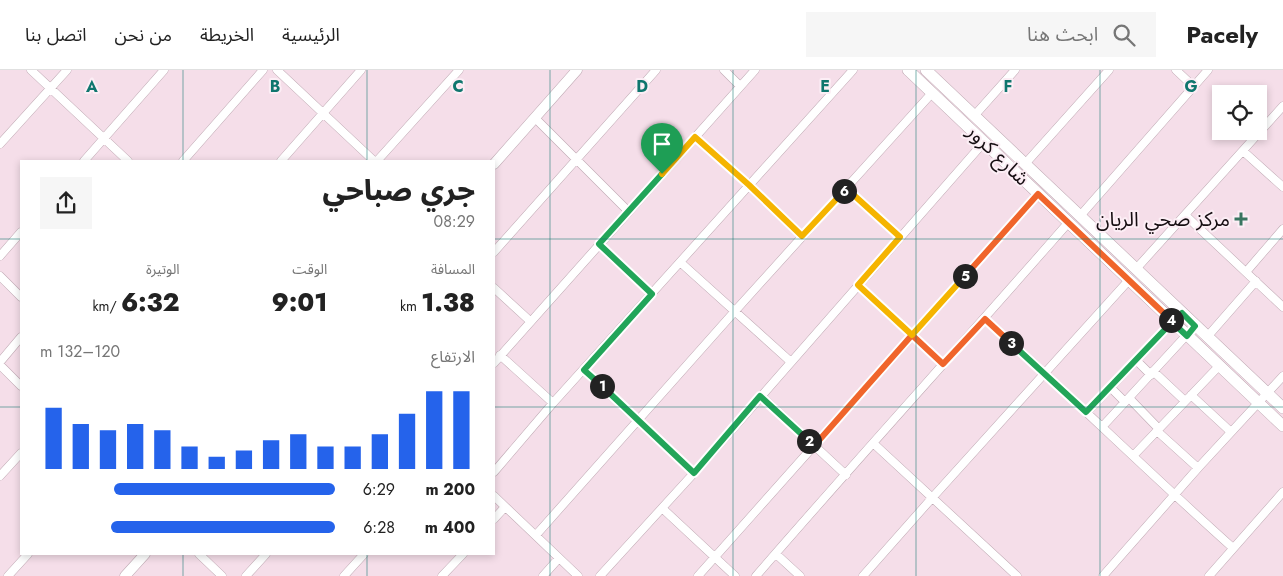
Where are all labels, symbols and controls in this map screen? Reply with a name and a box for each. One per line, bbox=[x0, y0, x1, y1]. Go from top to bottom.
search box bbox=[806, 12, 1156, 57]
text: Pacely bbox=[1186, 17, 1258, 52]
text: ابحث هنا bbox=[1027, 21, 1098, 48]
icon: search bbox=[1110, 21, 1138, 49]
text: اتصل بنا bbox=[25, 22, 87, 48]
text: من نحن bbox=[115, 22, 172, 48]
text: الخريطة bbox=[200, 22, 254, 48]
text: الرئيسية bbox=[282, 22, 340, 48]
text: A bbox=[85, 75, 98, 98]
text: B bbox=[270, 75, 280, 98]
text: C bbox=[452, 75, 464, 98]
text: D bbox=[636, 75, 648, 98]
text: E bbox=[820, 75, 830, 98]
text: F bbox=[1004, 75, 1012, 98]
text: G bbox=[1184, 75, 1198, 98]
map controls bbox=[1212, 85, 1267, 140]
button: locate bbox=[1212, 85, 1267, 140]
street label: شارع كرور bbox=[959, 117, 1036, 192]
pin bbox=[641, 123, 683, 174]
icon: arrive bbox=[648, 130, 676, 158]
text: جري صباحي bbox=[323, 170, 475, 211]
button: share bbox=[40, 177, 92, 229]
pin: 6 bbox=[832, 178, 856, 204]
text: 6 bbox=[840, 181, 849, 201]
place label: مركز صحي الريان bbox=[1096, 205, 1230, 234]
text: 08:29 bbox=[434, 210, 475, 233]
marker: مركز صحي الريان bbox=[1234, 212, 1248, 226]
text: الوتيرة bbox=[146, 259, 180, 279]
text: الوقت bbox=[292, 259, 327, 279]
text: المسافة bbox=[431, 259, 475, 279]
pin: 5 bbox=[952, 264, 978, 288]
text: 5 bbox=[961, 266, 970, 286]
text: 6:32 bbox=[121, 284, 180, 320]
text: 9:01 bbox=[271, 284, 327, 320]
text: 1.38 bbox=[421, 284, 475, 320]
text: /km bbox=[92, 296, 121, 316]
text: km bbox=[400, 296, 421, 316]
pin: 4 bbox=[1158, 308, 1184, 332]
text: 4 bbox=[1167, 310, 1176, 330]
pin: 3 bbox=[998, 330, 1024, 356]
text: 3 bbox=[1007, 333, 1016, 353]
text: 120–132 m bbox=[40, 340, 120, 363]
text: الارتفاع bbox=[431, 345, 475, 368]
pin: 1 bbox=[590, 374, 614, 398]
text: 1 bbox=[599, 376, 606, 396]
pin: 2 bbox=[796, 428, 822, 454]
text: 2 bbox=[805, 431, 814, 451]
text: 6:29 bbox=[363, 478, 395, 501]
text: 200 m bbox=[425, 478, 475, 501]
text: 6:28 bbox=[363, 516, 395, 539]
text: 400 m bbox=[425, 516, 475, 539]

